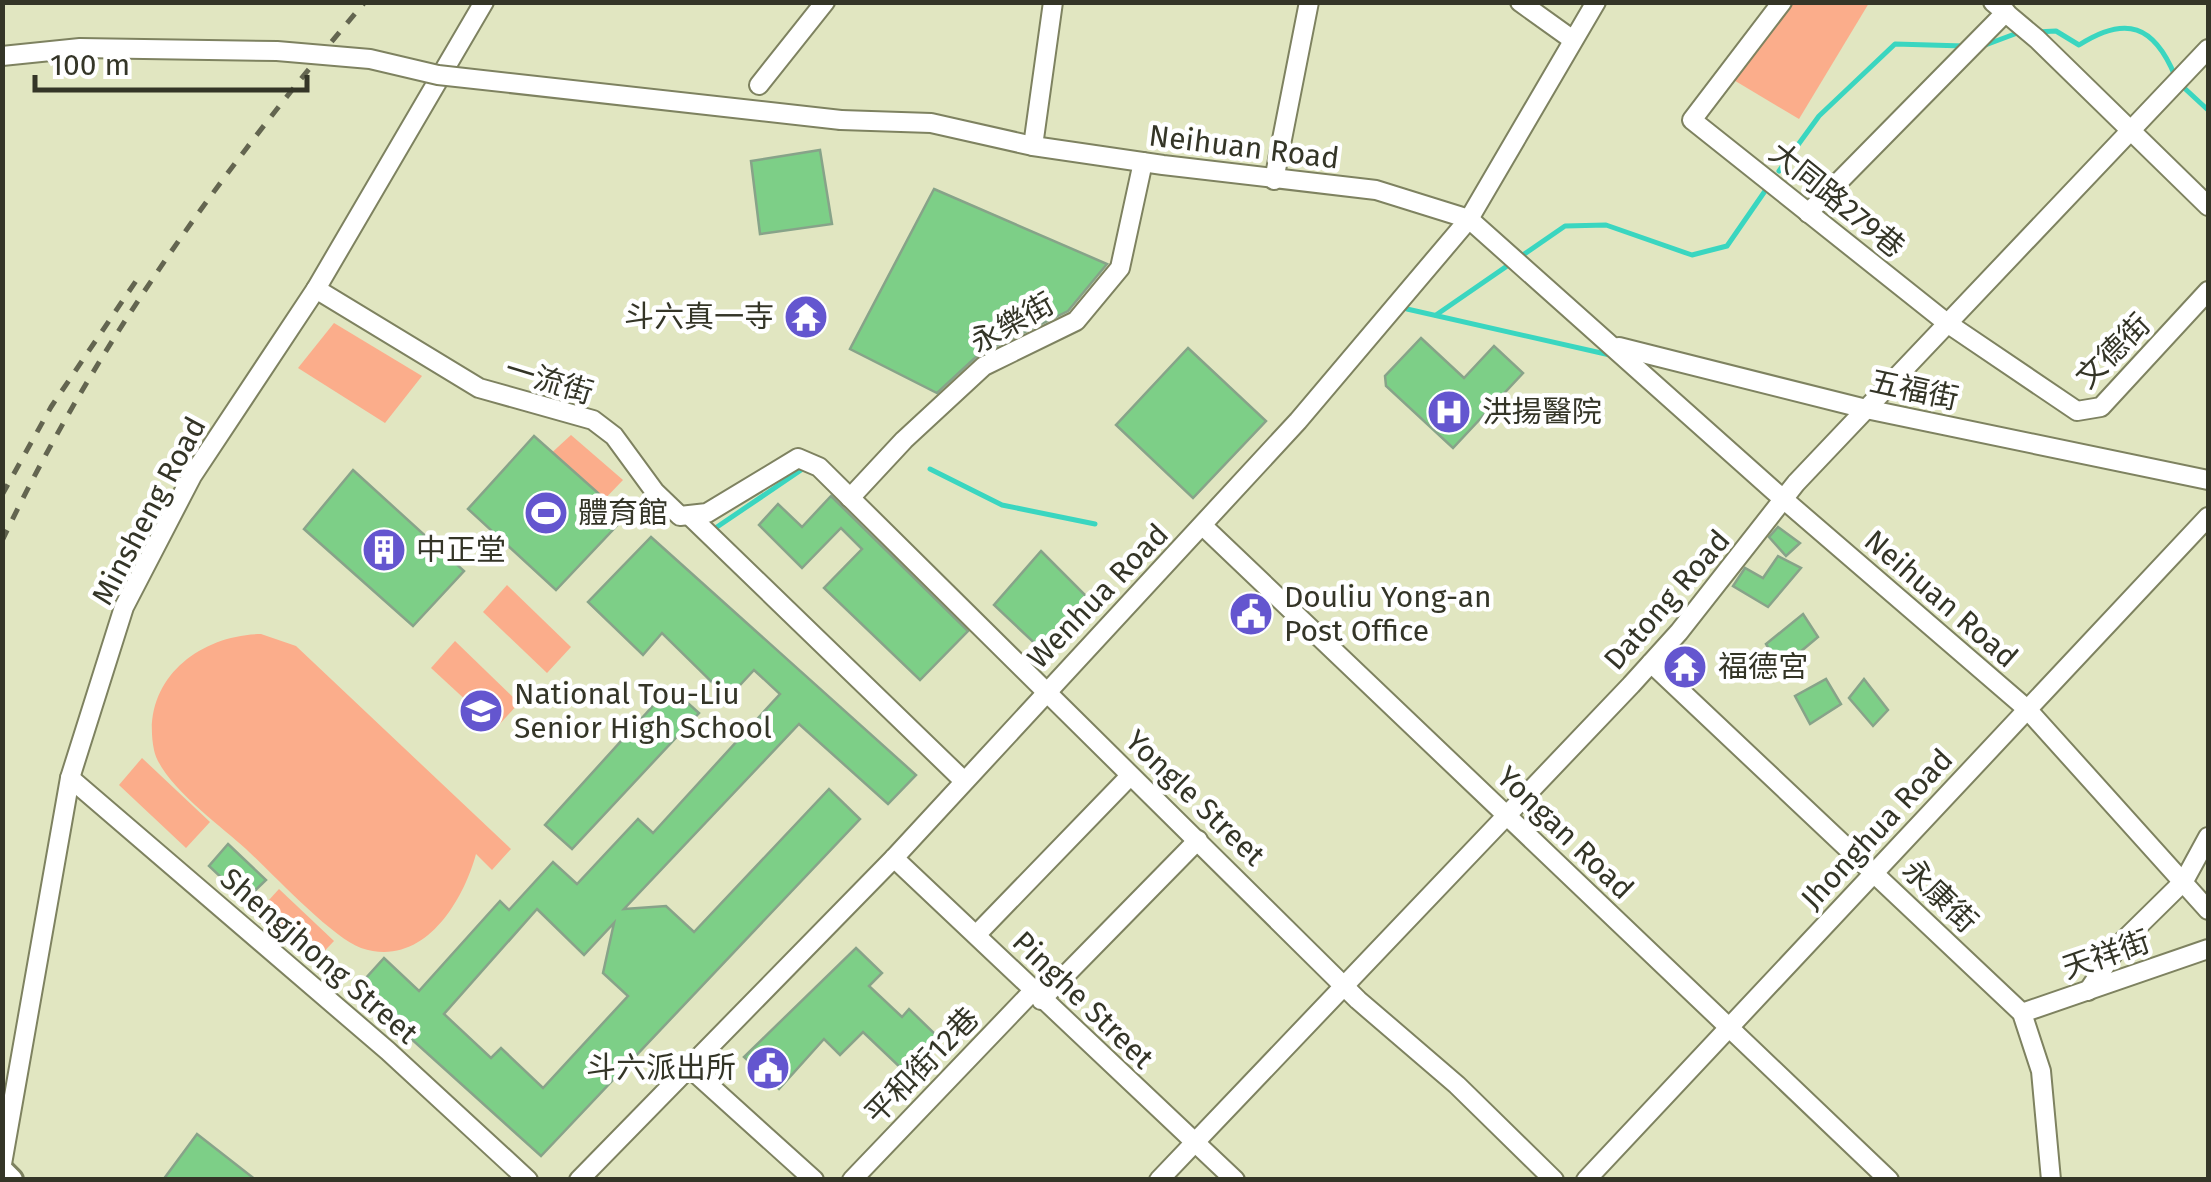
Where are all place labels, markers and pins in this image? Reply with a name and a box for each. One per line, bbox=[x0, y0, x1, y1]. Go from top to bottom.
temple icon: 斗六真一寺 bbox=[783, 294, 829, 340]
place label: 斗六真一寺 bbox=[624, 299, 774, 335]
hospital icon: 洪揚醫院 bbox=[1426, 389, 1472, 435]
place label: 洪揚醫院 bbox=[1482, 394, 1602, 430]
sports icon: 體育館 bbox=[523, 490, 569, 536]
place label: 體育館 bbox=[578, 495, 668, 531]
building icon: 中正堂 bbox=[361, 527, 407, 573]
place label: 中正堂 bbox=[416, 532, 506, 568]
place label: Douliu Yong-an Post Office bbox=[1284, 579, 1492, 649]
public building icon: Douliu Yong-an Post Office bbox=[1228, 591, 1274, 637]
temple icon: 福德宮 bbox=[1662, 644, 1708, 690]
place label: 福德宮 bbox=[1718, 649, 1808, 685]
place label: National Tou-Liu Senior High School bbox=[514, 676, 772, 746]
school or university icon: National Tou-Liu Senior High School bbox=[458, 688, 504, 734]
public building icon: 斗六派出所 bbox=[745, 1045, 791, 1091]
place label: 斗六派出所 bbox=[586, 1050, 736, 1086]

